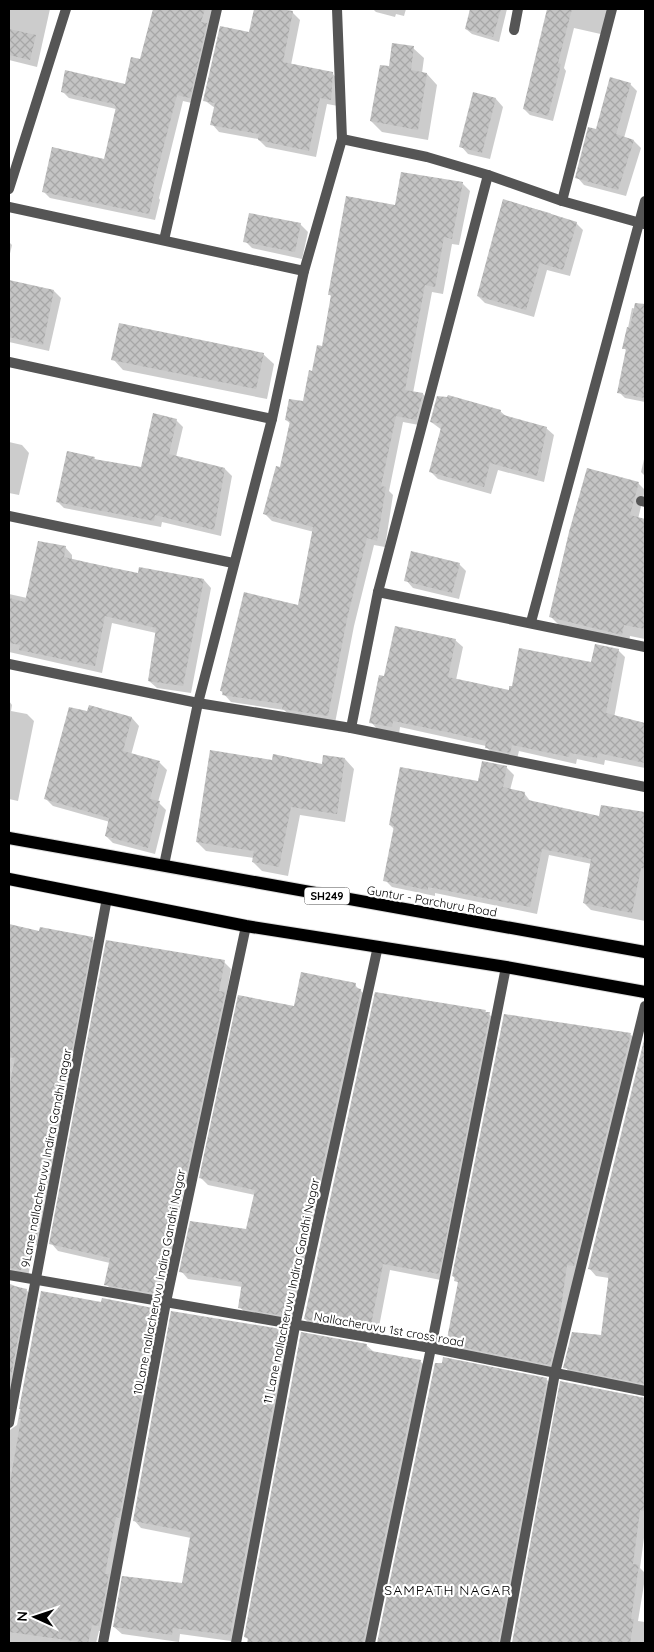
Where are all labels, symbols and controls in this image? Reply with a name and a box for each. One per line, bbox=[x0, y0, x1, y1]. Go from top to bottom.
street label: Guntur - Parchuru Road bbox=[366, 882, 498, 920]
road number: SH249 bbox=[304, 888, 350, 904]
street label: 9Lane nallacheruvu Indira Gandhi nagar bbox=[17, 1047, 75, 1269]
street label: 10Lane nallacheruvu Indira Gandhi Nagar bbox=[130, 1167, 188, 1396]
street label: 11 Lane nallacheruvu Indira Gandhi Nagar bbox=[260, 1176, 322, 1405]
street label: Nallacheruvu 1st cross road bbox=[313, 1308, 465, 1350]
district label: SAMPATH NAGAR bbox=[384, 1581, 512, 1599]
north arrow bbox=[10, 1592, 60, 1642]
text: N bbox=[13, 1611, 31, 1622]

